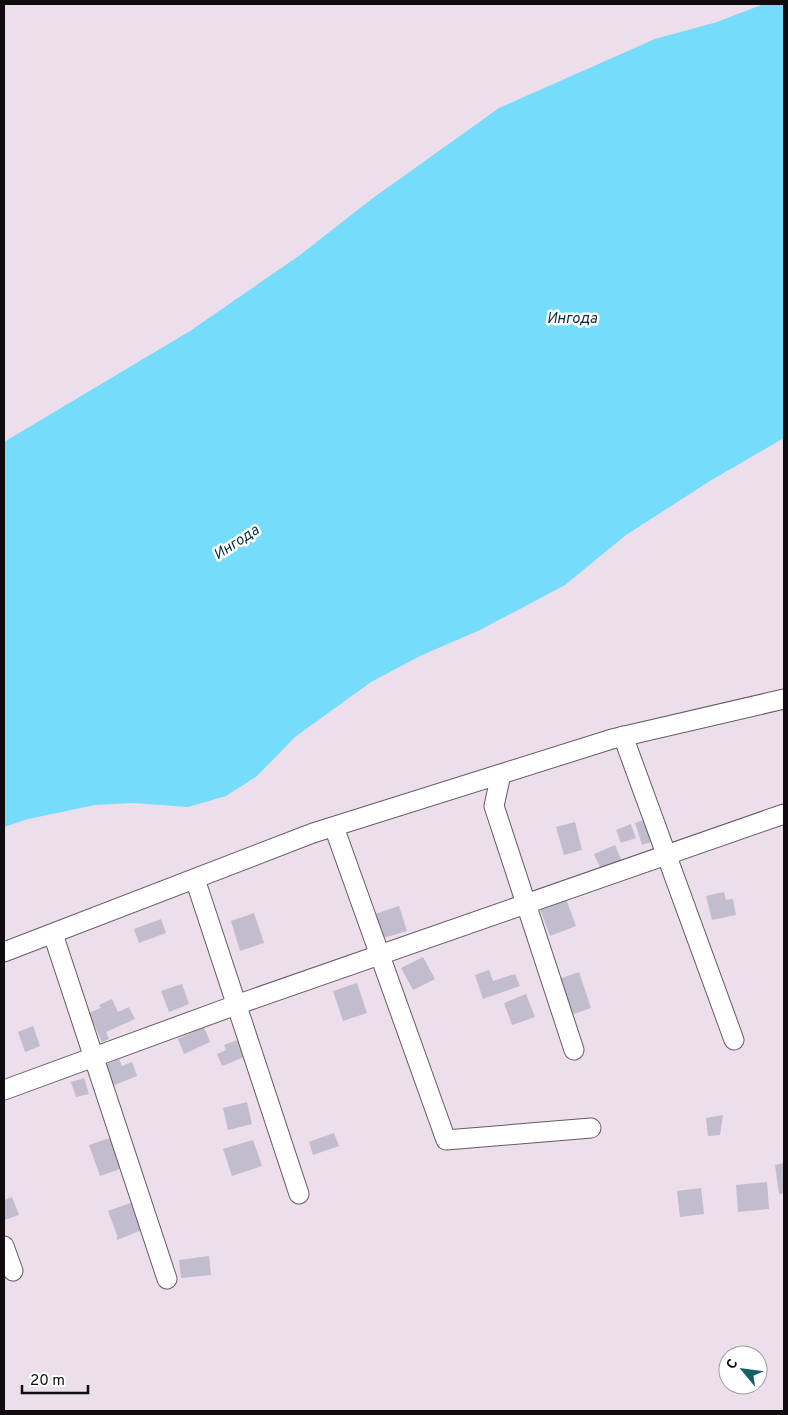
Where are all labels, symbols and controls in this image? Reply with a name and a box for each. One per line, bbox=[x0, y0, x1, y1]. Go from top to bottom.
water label: Ингода bbox=[547, 310, 598, 329]
water label: Ингода bbox=[210, 521, 263, 565]
north arrow bbox=[718, 1345, 768, 1395]
text: С bbox=[723, 1356, 743, 1372]
scale bar bbox=[22, 1362, 89, 1394]
text: 20 m bbox=[30, 1372, 65, 1391]

